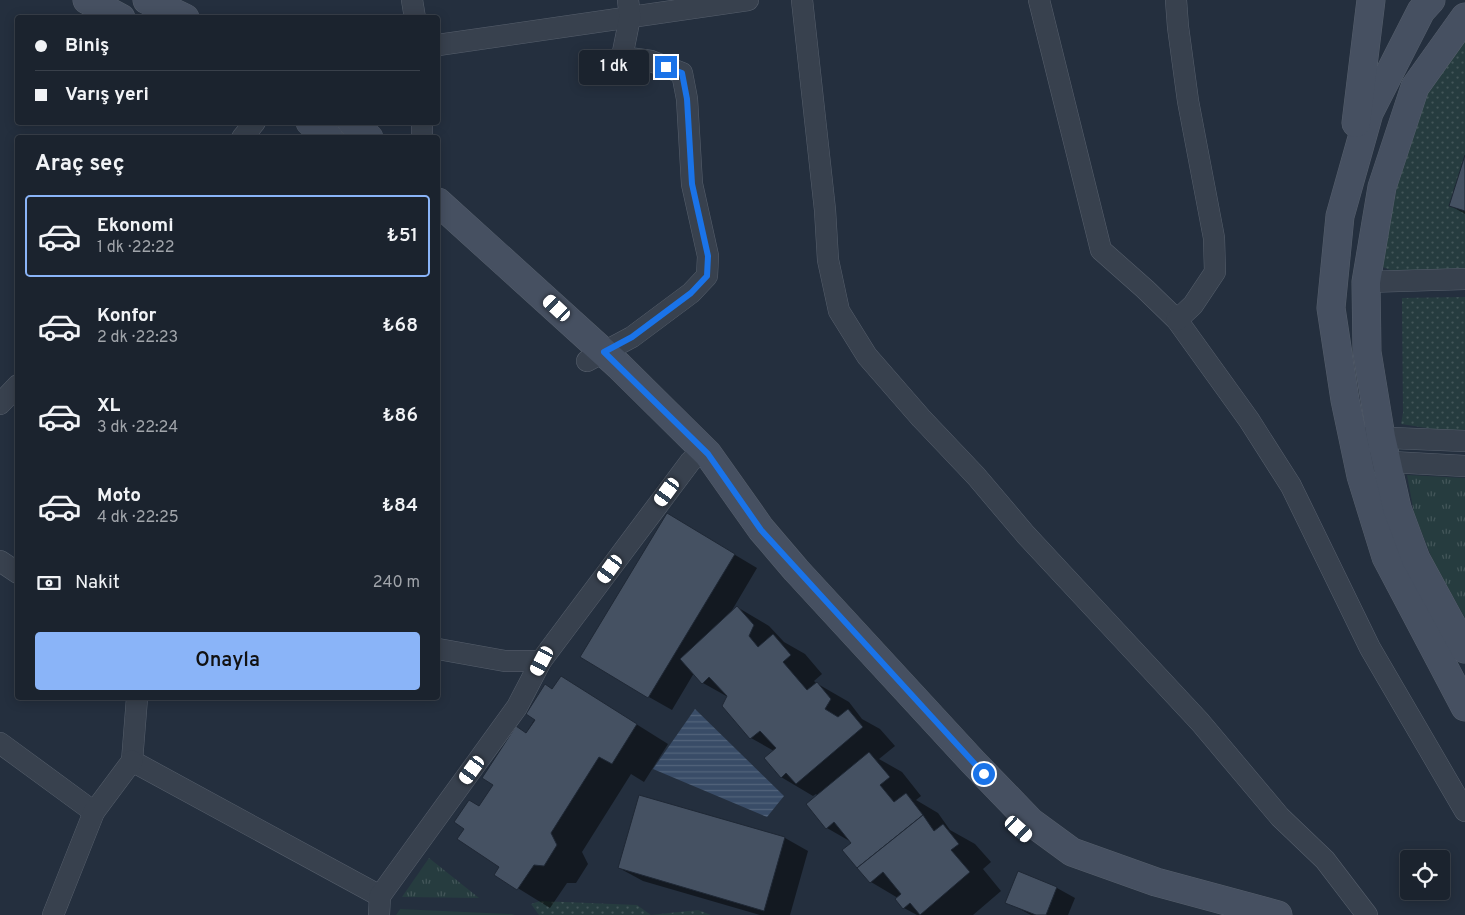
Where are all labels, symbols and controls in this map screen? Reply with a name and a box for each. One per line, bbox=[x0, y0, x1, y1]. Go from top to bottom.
text: Biniş bbox=[65, 34, 109, 58]
callout: 1 dk bbox=[578, 50, 648, 84]
route end bbox=[655, 56, 677, 78]
text: 1 dk bbox=[600, 57, 628, 77]
text: Varış yeri bbox=[65, 83, 149, 107]
text: Araç seç bbox=[35, 151, 125, 178]
icon: car bbox=[37, 214, 82, 259]
text: Ekonomi bbox=[97, 214, 174, 238]
text: ₺51 bbox=[387, 224, 418, 248]
text: 1 dk · 22:22 bbox=[97, 238, 175, 258]
car bbox=[540, 292, 573, 324]
icon: car bbox=[37, 304, 82, 349]
text: Konfor bbox=[97, 304, 156, 328]
text: ₺68 bbox=[382, 314, 418, 338]
text: 2 dk · 22:23 bbox=[97, 328, 178, 348]
icon: car bbox=[37, 394, 82, 439]
text: XL bbox=[97, 394, 120, 418]
text: ₺86 bbox=[382, 404, 418, 428]
text: 3 dk · 22:24 bbox=[97, 418, 178, 438]
car bbox=[652, 475, 681, 509]
icon: car bbox=[37, 484, 82, 529]
text: Moto bbox=[97, 484, 141, 508]
text: ₺84 bbox=[382, 494, 418, 518]
text: 4 dk · 22:25 bbox=[97, 508, 179, 528]
car bbox=[595, 552, 624, 586]
icon: cash bbox=[35, 569, 63, 597]
text: Nakit bbox=[75, 571, 120, 595]
text: 240 m bbox=[373, 573, 420, 593]
button: Onayla bbox=[35, 632, 420, 690]
car bbox=[528, 644, 555, 678]
car bbox=[457, 753, 486, 787]
route start bbox=[973, 763, 995, 785]
car bbox=[1002, 813, 1035, 845]
map controls bbox=[1400, 850, 1450, 900]
button: locate bbox=[1400, 850, 1450, 900]

